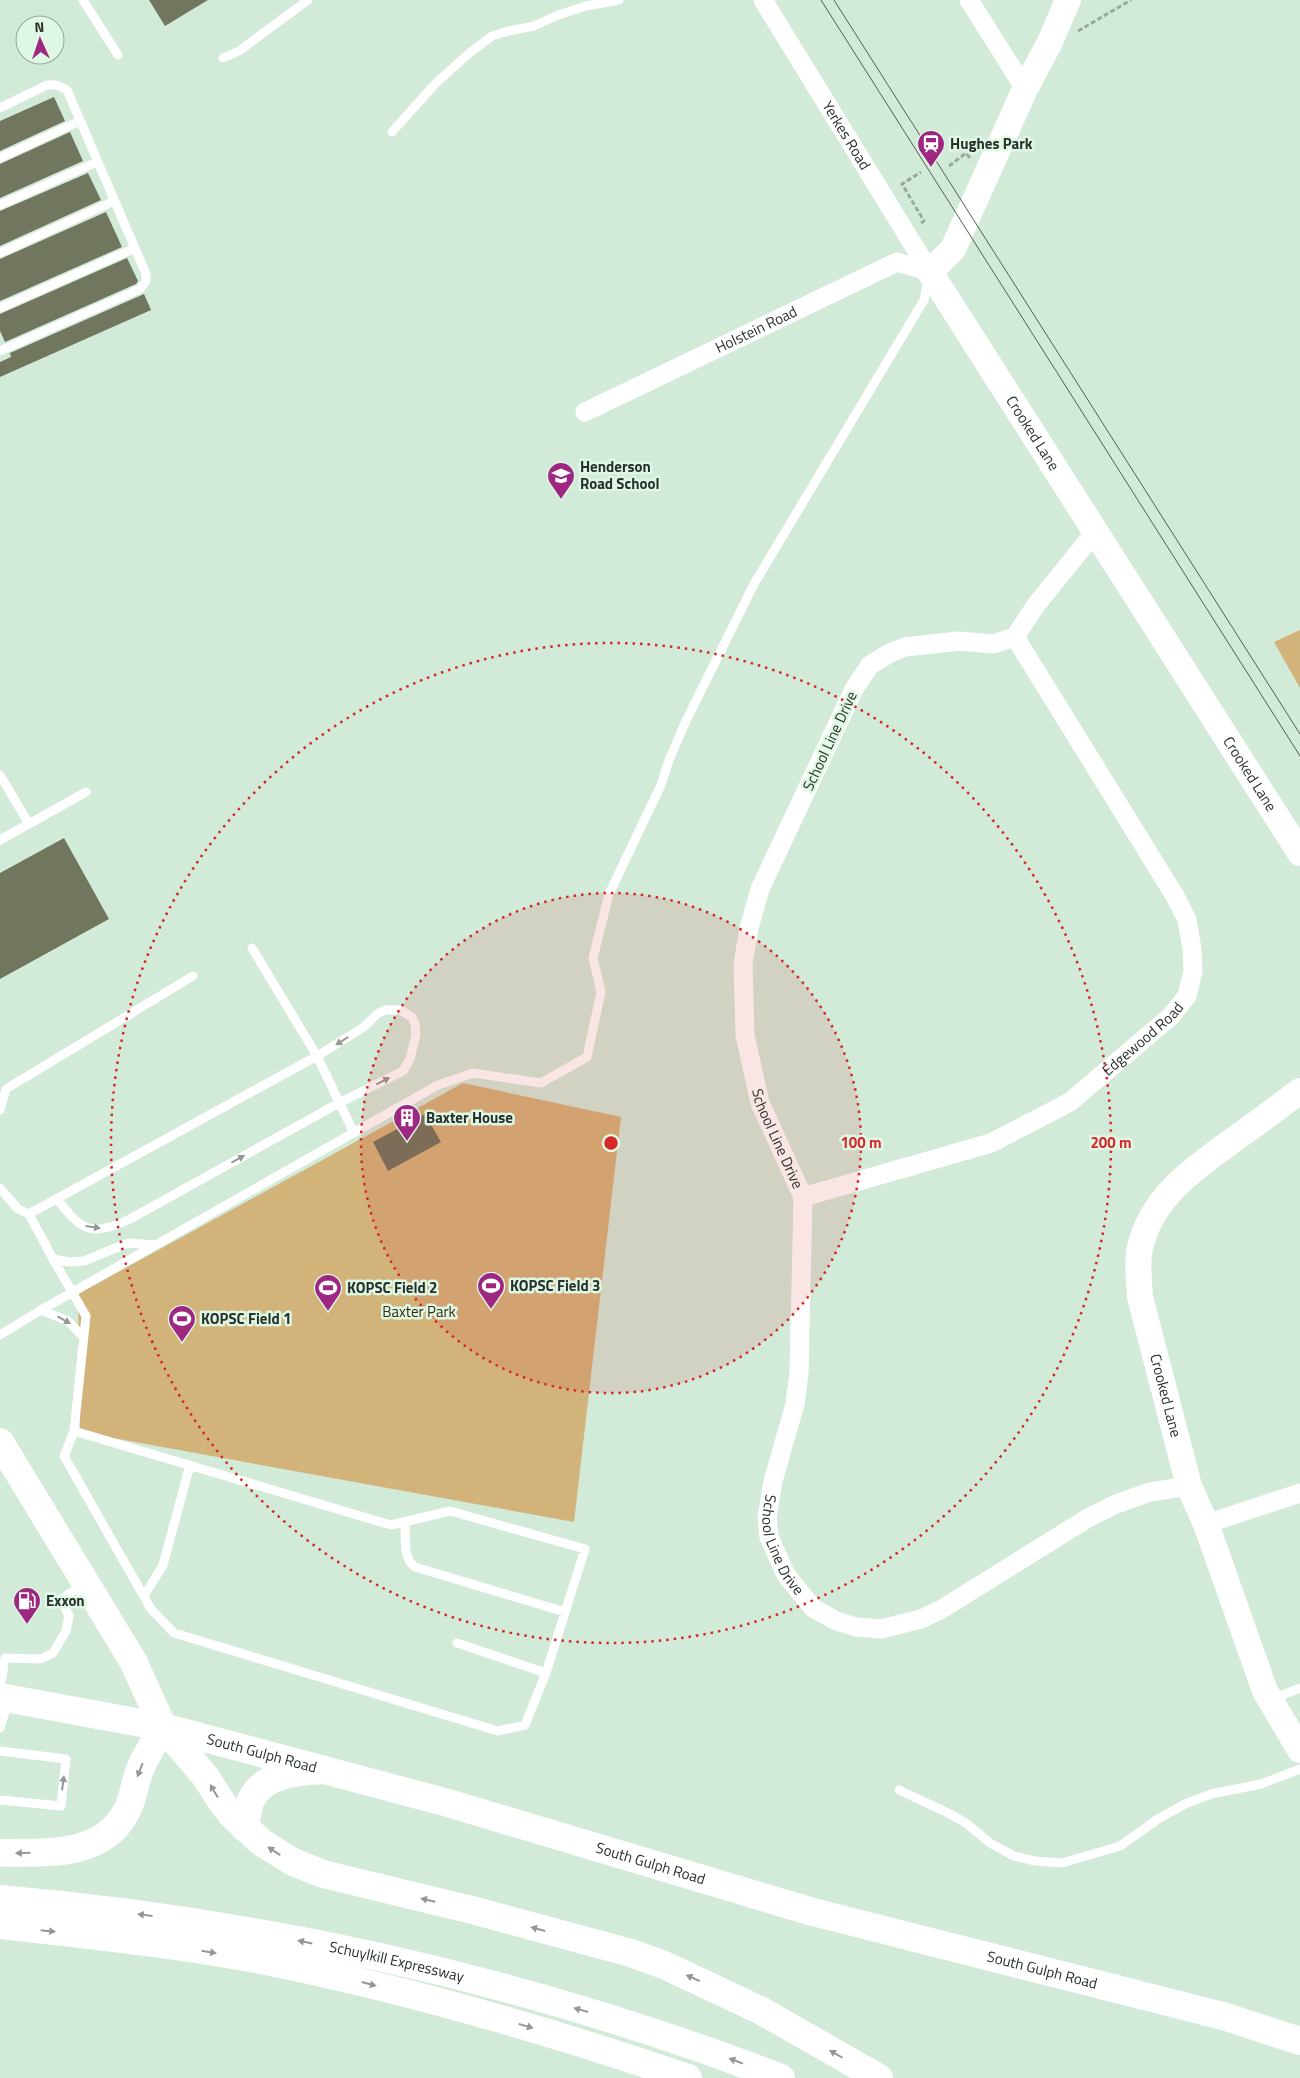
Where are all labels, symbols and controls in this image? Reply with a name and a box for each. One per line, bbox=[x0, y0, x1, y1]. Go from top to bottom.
north arrow bbox=[15, 15, 65, 65]
text: N bbox=[34, 16, 45, 37]
street label: Yerkes Road bbox=[817, 96, 877, 174]
station icon: Hughes Park bbox=[916, 129, 946, 168]
place label: Hughes Park bbox=[950, 132, 1033, 155]
street label: Holstein Road bbox=[711, 300, 801, 359]
street label: Crooked Lane bbox=[1000, 391, 1066, 475]
place label: Henderson Road School bbox=[580, 455, 660, 495]
school or university icon: Henderson Road School bbox=[546, 461, 576, 500]
street label: School Line Drive bbox=[796, 687, 863, 794]
street label: Crooked Lane bbox=[1218, 732, 1283, 816]
street label: Edgewood Road bbox=[1097, 997, 1189, 1081]
one-way arrow bbox=[335, 1037, 348, 1046]
one-way arrow bbox=[375, 1077, 390, 1085]
street label: School Line Drive bbox=[746, 1086, 810, 1192]
building icon: Baxter House bbox=[392, 1103, 422, 1142]
place label: Baxter House bbox=[426, 1106, 513, 1129]
text: 100 m bbox=[840, 1131, 882, 1154]
text: 200 m bbox=[1090, 1131, 1132, 1154]
centre of rings bbox=[602, 1134, 620, 1152]
one-way arrow bbox=[232, 1155, 245, 1164]
one-way arrow bbox=[86, 1223, 102, 1231]
sports icon: KOPSC Field 3 bbox=[476, 1271, 506, 1310]
sports icon: KOPSC Field 2 bbox=[313, 1273, 343, 1312]
place label: KOPSC Field 3 bbox=[510, 1274, 600, 1297]
place label: KOPSC Field 2 bbox=[347, 1276, 437, 1299]
park label: Baxter Park bbox=[382, 1300, 456, 1323]
sports icon: KOPSC Field 1 bbox=[167, 1304, 197, 1343]
place label: KOPSC Field 1 bbox=[201, 1307, 291, 1330]
one-way arrow bbox=[56, 1316, 71, 1324]
street label: Crooked Lane bbox=[1144, 1351, 1188, 1439]
street label: School Line Drive bbox=[756, 1493, 810, 1600]
fuel station icon: Exxon bbox=[12, 1586, 42, 1625]
place label: Exxon bbox=[46, 1589, 85, 1612]
street label: South Gulph Road bbox=[204, 1727, 320, 1779]
one-way arrow bbox=[136, 1763, 144, 1777]
one-way arrow bbox=[59, 1775, 67, 1791]
one-way arrow bbox=[210, 1784, 219, 1797]
street label: South Gulph Road bbox=[593, 1836, 708, 1890]
one-way arrow bbox=[267, 1846, 281, 1856]
one-way arrow bbox=[15, 1849, 31, 1857]
one-way arrow bbox=[421, 1896, 436, 1904]
one-way arrow bbox=[136, 1911, 152, 1919]
one-way arrow bbox=[531, 1925, 546, 1933]
one-way arrow bbox=[41, 1927, 57, 1935]
street label: Schuylkill Expressway bbox=[327, 1935, 467, 1988]
one-way arrow bbox=[296, 1938, 312, 1946]
street label: South Gulph Road bbox=[985, 1945, 1100, 1995]
one-way arrow bbox=[202, 1949, 218, 1957]
one-way arrow bbox=[686, 1973, 700, 1981]
one-way arrow bbox=[361, 1981, 376, 1989]
one-way arrow bbox=[574, 2006, 589, 2014]
one-way arrow bbox=[518, 2023, 533, 2031]
one-way arrow bbox=[830, 2049, 843, 2058]
one-way arrow bbox=[729, 2056, 743, 2064]

